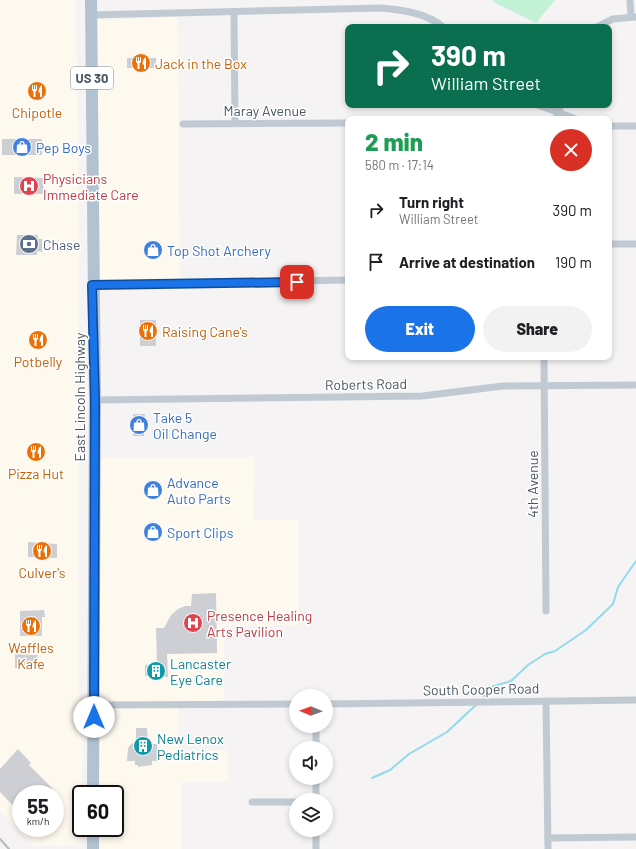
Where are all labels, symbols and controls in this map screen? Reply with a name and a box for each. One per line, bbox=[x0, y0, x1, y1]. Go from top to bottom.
text: 390 m bbox=[431, 38, 506, 72]
icon: right bbox=[365, 40, 417, 92]
restaurant icon: Jack in the Box bbox=[130, 52, 152, 74]
place label: Jack in the Box bbox=[155, 55, 247, 72]
road number: US 30 bbox=[71, 67, 113, 89]
text: William Street bbox=[431, 72, 541, 94]
restaurant icon: Chipotle bbox=[26, 80, 48, 102]
street label: Maray Avenue bbox=[223, 102, 307, 119]
place label: Chipotle bbox=[12, 104, 62, 121]
text: 2 min bbox=[365, 127, 423, 156]
button: close bbox=[550, 129, 592, 171]
shop icon: Pep Boys bbox=[11, 136, 33, 158]
place label: Pep Boys bbox=[36, 139, 91, 156]
text: 580 m · 17:14 bbox=[365, 157, 434, 173]
place label: Physicians Immediate Care bbox=[43, 170, 139, 203]
hospital icon: Physicians Immediate Care bbox=[18, 175, 40, 197]
text: Turn right bbox=[399, 193, 464, 211]
icon: right bbox=[365, 199, 387, 221]
text: 390 m bbox=[553, 201, 592, 219]
text: William Street bbox=[399, 211, 479, 227]
bank icon: Chase bbox=[18, 233, 40, 255]
place label: Chase bbox=[43, 236, 80, 253]
shop icon: Top Shot Archery bbox=[142, 239, 164, 261]
place label: Top Shot Archery bbox=[167, 242, 271, 259]
icon: arrive bbox=[365, 251, 387, 273]
text: Arrive at destination bbox=[399, 253, 535, 271]
text: 190 m bbox=[555, 253, 592, 271]
pin bbox=[280, 265, 314, 299]
icon: arrive bbox=[286, 271, 308, 293]
button: Exit bbox=[365, 306, 475, 352]
button: Share bbox=[483, 306, 592, 352]
restaurant icon: Raising Cane's bbox=[137, 320, 159, 342]
place label: Raising Cane's bbox=[162, 323, 248, 340]
restaurant icon: Potbelly bbox=[27, 329, 49, 351]
street label: East Lincoln Highway bbox=[71, 332, 88, 461]
place label: Potbelly bbox=[14, 353, 63, 370]
street label: Roberts Road bbox=[325, 375, 407, 393]
place label: Take 5 Oil Change bbox=[153, 409, 217, 442]
shop icon: Take 5 Oil Change bbox=[128, 414, 150, 436]
restaurant icon: Pizza Hut bbox=[25, 441, 47, 463]
street label: 4th Avenue bbox=[524, 450, 541, 518]
place label: Pizza Hut bbox=[8, 465, 64, 482]
place label: Advance Auto Parts bbox=[167, 474, 231, 507]
shop icon: Advance Auto Parts bbox=[142, 479, 164, 501]
shop icon: Sport Clips bbox=[142, 521, 164, 543]
place label: Sport Clips bbox=[167, 524, 234, 541]
restaurant icon: Culver's bbox=[31, 540, 53, 562]
place label: Culver's bbox=[19, 564, 66, 581]
place label: Presence Healing Arts Pavilion bbox=[207, 607, 312, 640]
hospital icon: Presence Healing Arts Pavilion bbox=[182, 612, 204, 634]
restaurant icon: Waffles Kafe bbox=[20, 615, 42, 637]
place label: Waffles Kafe bbox=[8, 639, 54, 672]
place label: Lancaster Eye Care bbox=[170, 655, 231, 688]
building icon: Lancaster Eye Care bbox=[145, 660, 167, 682]
street label: South Cooper Road bbox=[423, 679, 539, 699]
north arrow bbox=[289, 689, 333, 733]
map controls bbox=[289, 689, 333, 837]
position arrow bbox=[73, 696, 115, 738]
place label: New Lenox Pediatrics bbox=[157, 730, 224, 763]
building icon: New Lenox Pediatrics bbox=[132, 735, 154, 757]
button: sound bbox=[289, 741, 333, 785]
speed limit sign: 60 bbox=[72, 785, 124, 837]
button: layers bbox=[289, 793, 333, 837]
text: 55 bbox=[27, 794, 49, 818]
text: km/h bbox=[27, 815, 49, 827]

